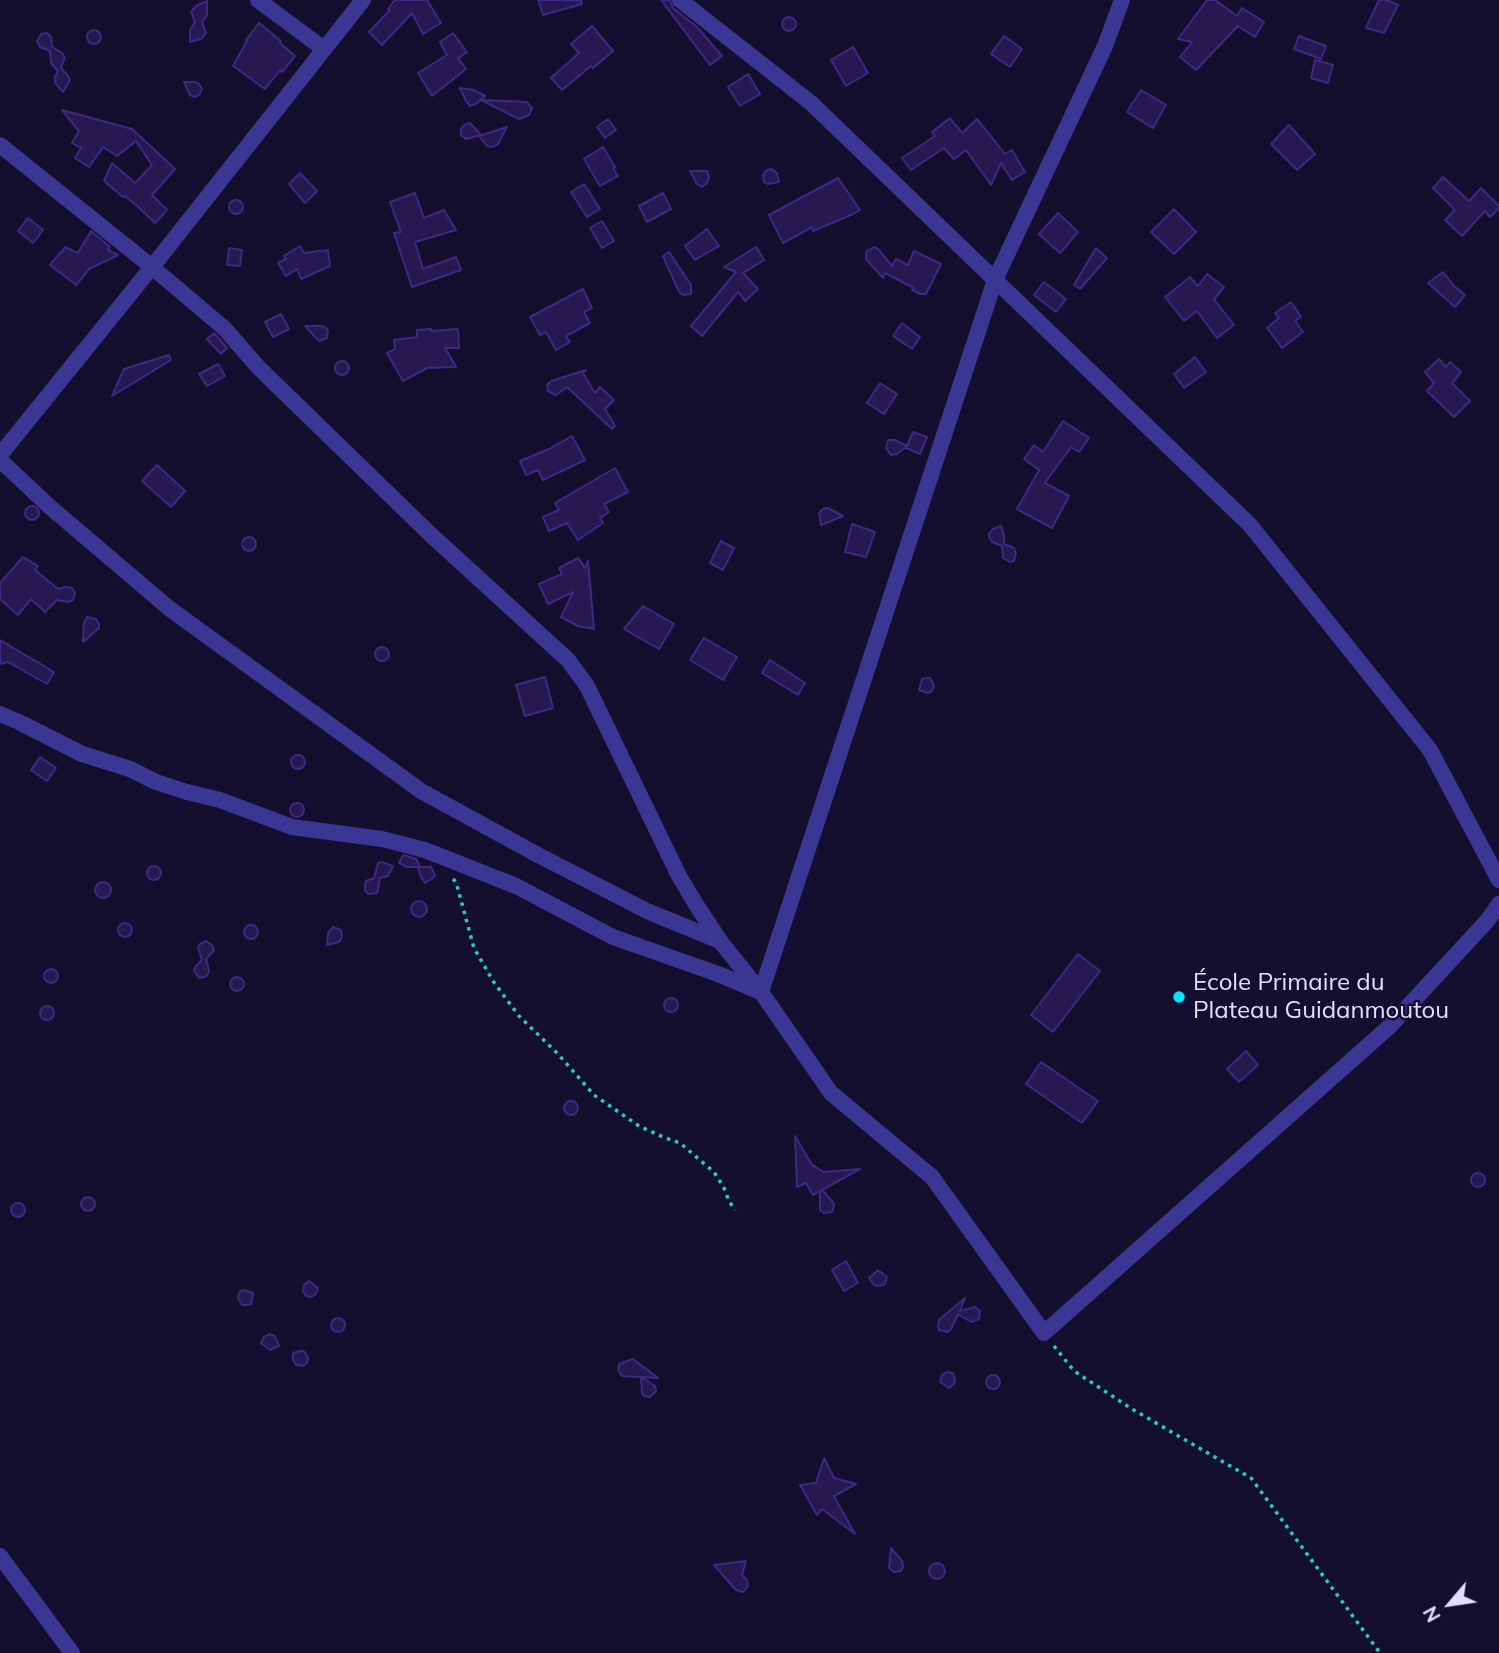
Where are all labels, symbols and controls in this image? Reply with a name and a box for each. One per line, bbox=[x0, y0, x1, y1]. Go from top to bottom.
place label: École Primaire du Plateau Guidanmoutou bbox=[1193, 969, 1449, 1025]
marker: École Primaire du Plateau Guidanmoutou bbox=[1171, 989, 1187, 1005]
north arrow bbox=[1415, 1569, 1485, 1639]
text: N bbox=[1418, 1602, 1446, 1626]

